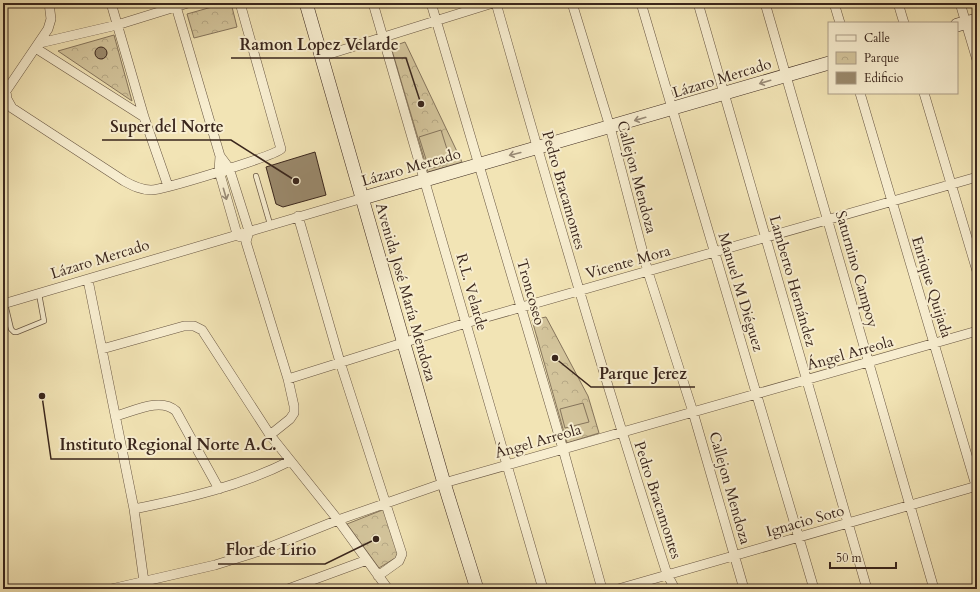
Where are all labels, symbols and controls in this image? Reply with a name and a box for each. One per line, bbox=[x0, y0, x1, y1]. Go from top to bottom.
legend bbox=[828, 22, 958, 94]
callout: Ramon Lopez Velarde bbox=[231, 30, 406, 58]
text: Calle bbox=[864, 30, 890, 46]
text: Ramon Lopez Velarde bbox=[239, 34, 399, 56]
text: Parque bbox=[864, 50, 899, 66]
street label: Lázaro Mercado bbox=[670, 53, 774, 103]
text: Edificio bbox=[864, 70, 904, 86]
one-way arrow bbox=[758, 79, 771, 86]
callout: Super del Norte bbox=[102, 112, 231, 140]
text: Super del Norte bbox=[110, 116, 224, 138]
one-way arrow bbox=[634, 116, 647, 123]
street label: Callejon Mendoza bbox=[612, 118, 662, 236]
street label: Pedro Bracamontes bbox=[537, 128, 591, 252]
street label: Lázaro Mercado bbox=[359, 143, 463, 191]
one-way arrow bbox=[509, 151, 522, 159]
one-way arrow bbox=[222, 187, 229, 200]
street label: Avenida José María Mendoza bbox=[371, 200, 441, 384]
street label: Saturnino Campoy bbox=[831, 208, 883, 330]
street label: Lamberto Hernández bbox=[765, 213, 821, 349]
street label: Manuel M Diéguez bbox=[713, 230, 769, 354]
street label: Lázaro Mercado bbox=[48, 234, 152, 284]
street label: Enrique Quijada bbox=[907, 234, 957, 341]
street label: Vicente Mora bbox=[583, 240, 673, 284]
street label: R.L. Velarde bbox=[451, 251, 493, 333]
street label: Troncoseo bbox=[512, 257, 550, 327]
street label: Ángel Arreola bbox=[804, 331, 896, 375]
callout: Parque Jerez bbox=[591, 359, 695, 387]
text: Parque Jerez bbox=[599, 363, 687, 385]
street label: Ángel Arreola bbox=[492, 419, 584, 463]
street label: Callejon Mendoza bbox=[704, 429, 756, 547]
callout: Instituto Regional Norte A.C. bbox=[51, 431, 284, 459]
text: Instituto Regional Norte A.C. bbox=[59, 434, 277, 456]
street label: Pedro Bracamontes bbox=[630, 439, 686, 561]
street label: Ignacio Soto bbox=[764, 500, 846, 542]
callout: Flor de Lirio bbox=[218, 536, 325, 564]
text: Flor de Lirio bbox=[226, 539, 316, 561]
scale bar bbox=[830, 544, 896, 570]
text: 50 m bbox=[836, 550, 863, 566]

